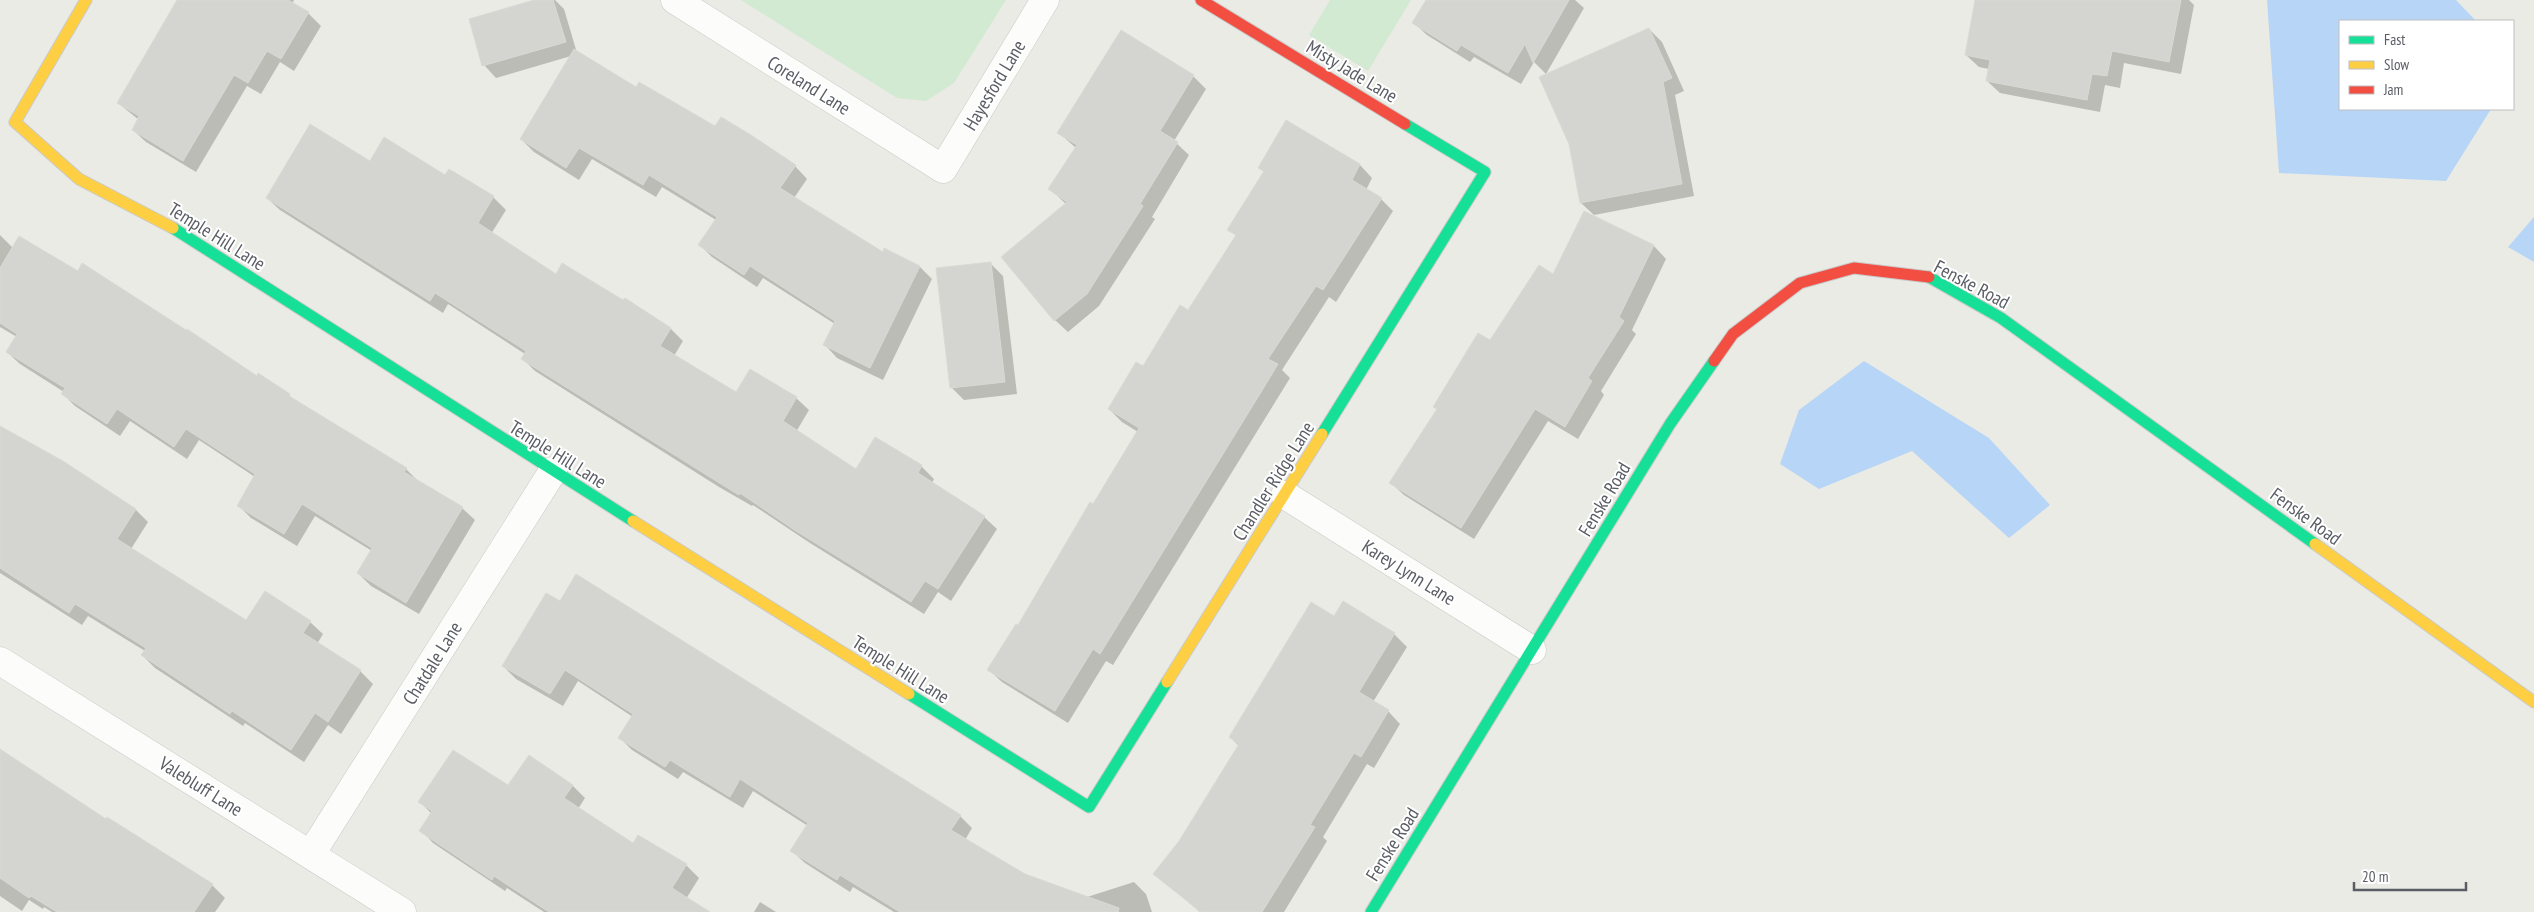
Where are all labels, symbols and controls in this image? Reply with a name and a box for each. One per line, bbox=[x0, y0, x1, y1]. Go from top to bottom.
legend bbox=[2339, 20, 2514, 110]
text: Fast bbox=[2384, 30, 2405, 49]
street label: Misty Jade Lane bbox=[1302, 34, 1402, 108]
street label: Hayesford Lane bbox=[958, 35, 1030, 134]
street label: Coreland Lane bbox=[763, 50, 855, 120]
text: Slow bbox=[2384, 55, 2409, 74]
text: Jam bbox=[2383, 80, 2403, 99]
street label: Temple Hill Lane bbox=[164, 197, 270, 275]
street label: Fenske Road bbox=[1930, 254, 2014, 314]
street label: Temple Hill Lane bbox=[505, 415, 611, 493]
street label: Chandler Ridge Lane bbox=[1227, 417, 1319, 545]
street label: Fenske Road bbox=[1573, 458, 1635, 540]
street label: Fenske Road bbox=[2266, 482, 2346, 550]
street label: Karey Lynn Lane bbox=[1358, 534, 1460, 610]
street label: Chatdale Lane bbox=[397, 617, 467, 709]
street label: Temple Hill Lane bbox=[848, 630, 954, 708]
street label: Valebluff Lane bbox=[154, 750, 247, 821]
street label: Fenske Road bbox=[1360, 803, 1424, 885]
scale bar bbox=[2354, 860, 2466, 892]
text: 20 m bbox=[2362, 867, 2388, 886]

